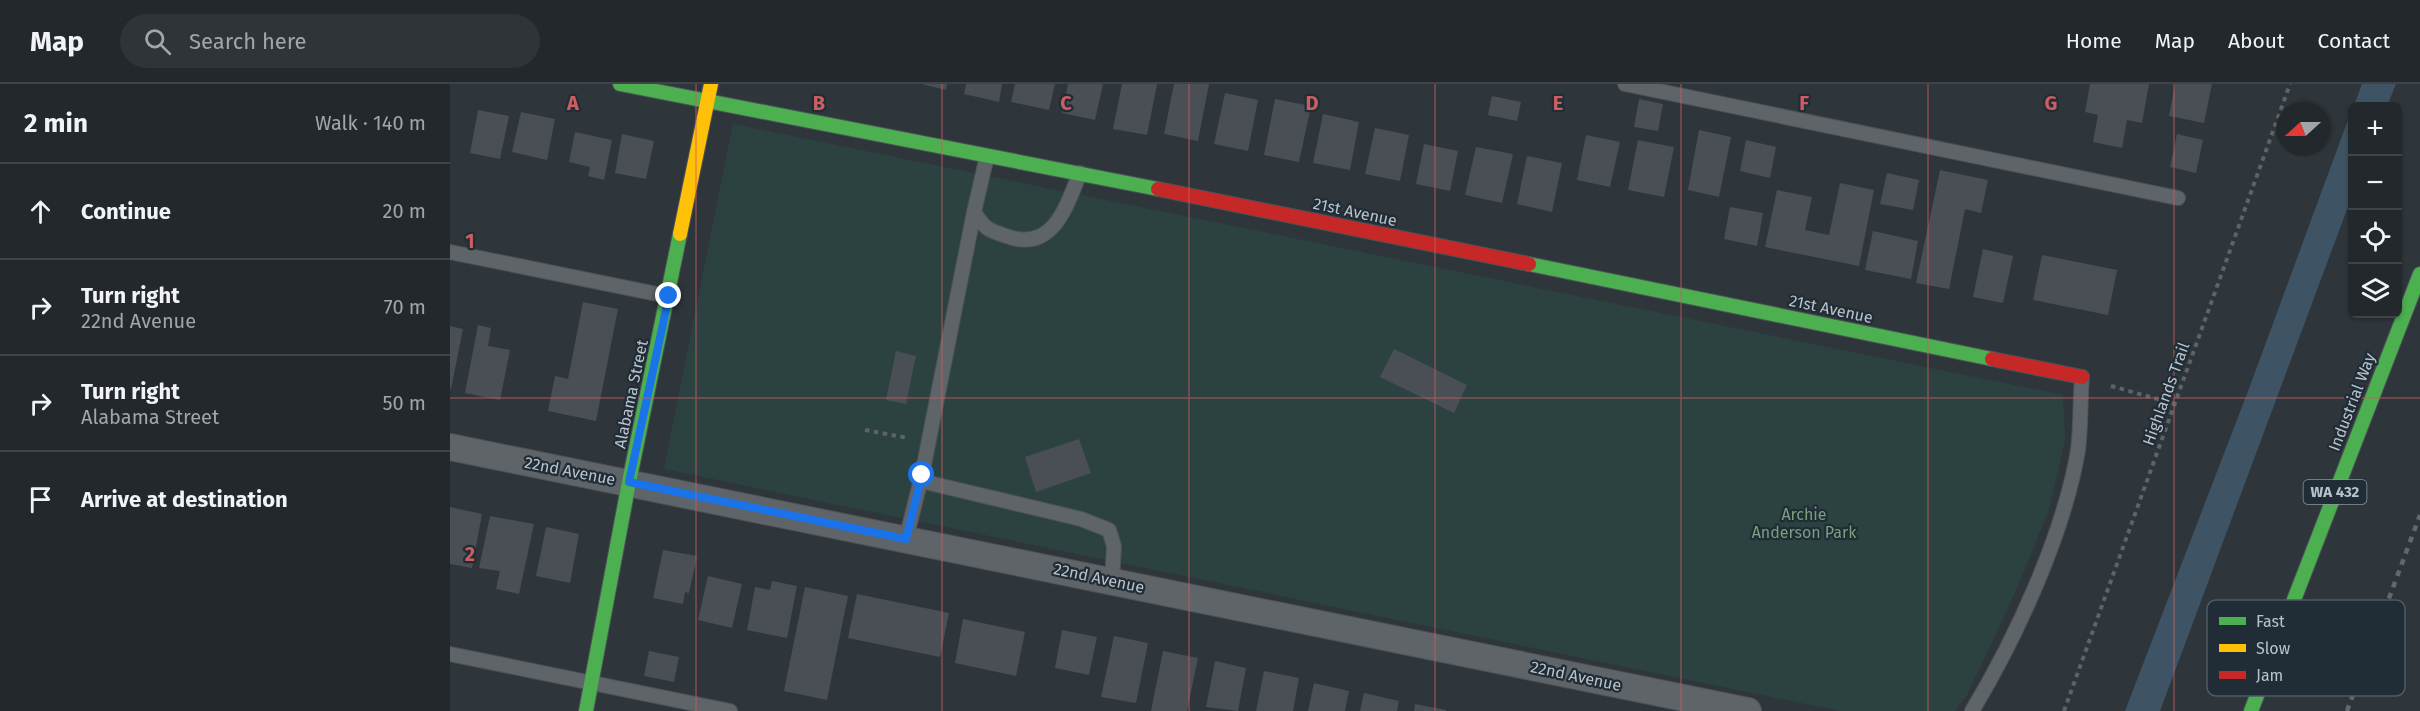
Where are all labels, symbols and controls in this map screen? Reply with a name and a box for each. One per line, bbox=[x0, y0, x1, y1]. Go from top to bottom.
search box bbox=[120, 14, 540, 68]
text: Map bbox=[30, 25, 84, 58]
icon: search bbox=[141, 25, 174, 58]
text: Search here bbox=[189, 28, 307, 55]
text: Home bbox=[2066, 28, 2122, 54]
text: Map bbox=[2155, 28, 2195, 54]
text: About bbox=[2228, 28, 2285, 54]
text: Contact bbox=[2318, 28, 2390, 54]
text: A bbox=[566, 91, 580, 115]
text: B bbox=[813, 91, 825, 115]
text: C bbox=[1060, 91, 1072, 115]
text: D bbox=[1305, 91, 1319, 115]
text: E bbox=[1553, 91, 1563, 115]
text: F bbox=[1799, 91, 1809, 115]
text: G bbox=[2045, 91, 2057, 115]
north arrow bbox=[2276, 102, 2330, 156]
map controls bbox=[2348, 102, 2402, 318]
button: + bbox=[2348, 102, 2402, 156]
text: 2 min bbox=[24, 108, 88, 139]
text: Walk · 140 m bbox=[315, 111, 426, 135]
button: − bbox=[2348, 156, 2402, 210]
street label: 21st Avenue bbox=[1311, 194, 1399, 230]
icon: ahead bbox=[24, 195, 57, 228]
text: Continue bbox=[81, 198, 171, 225]
text: 20 m bbox=[383, 199, 426, 223]
button: locate bbox=[2348, 210, 2402, 264]
text: 1 bbox=[465, 229, 475, 253]
button: layers bbox=[2348, 264, 2402, 318]
text: Turn right bbox=[81, 282, 180, 309]
route end bbox=[655, 282, 681, 308]
icon: right bbox=[24, 291, 57, 324]
street label: 21st Avenue bbox=[1787, 291, 1875, 327]
text: 70 m bbox=[384, 295, 426, 319]
text: 22nd Avenue bbox=[81, 309, 196, 333]
street label: Alabama Street bbox=[610, 338, 652, 450]
street label: Highlands Trail bbox=[2139, 340, 2194, 448]
street label: Industrial Way bbox=[2325, 350, 2379, 454]
text: Turn right bbox=[81, 378, 180, 405]
icon: right bbox=[24, 387, 57, 420]
text: 50 m bbox=[382, 391, 426, 415]
text: Alabama Street bbox=[81, 405, 219, 429]
street label: 22nd Avenue bbox=[523, 453, 617, 489]
route start bbox=[908, 461, 934, 487]
road number: WA 432 bbox=[2304, 480, 2366, 504]
icon: arrive bbox=[24, 483, 57, 516]
text: Arrive at destination bbox=[81, 486, 288, 513]
park label: Archie Anderson Park bbox=[1752, 505, 1857, 542]
text: 2 bbox=[465, 542, 475, 566]
street label: 22nd Avenue bbox=[1052, 559, 1146, 597]
legend bbox=[2207, 600, 2405, 696]
text: Fast bbox=[2256, 612, 2285, 631]
text: Slow bbox=[2256, 639, 2291, 658]
street label: 22nd Avenue bbox=[1529, 657, 1623, 695]
text: Jam bbox=[2256, 666, 2283, 685]

